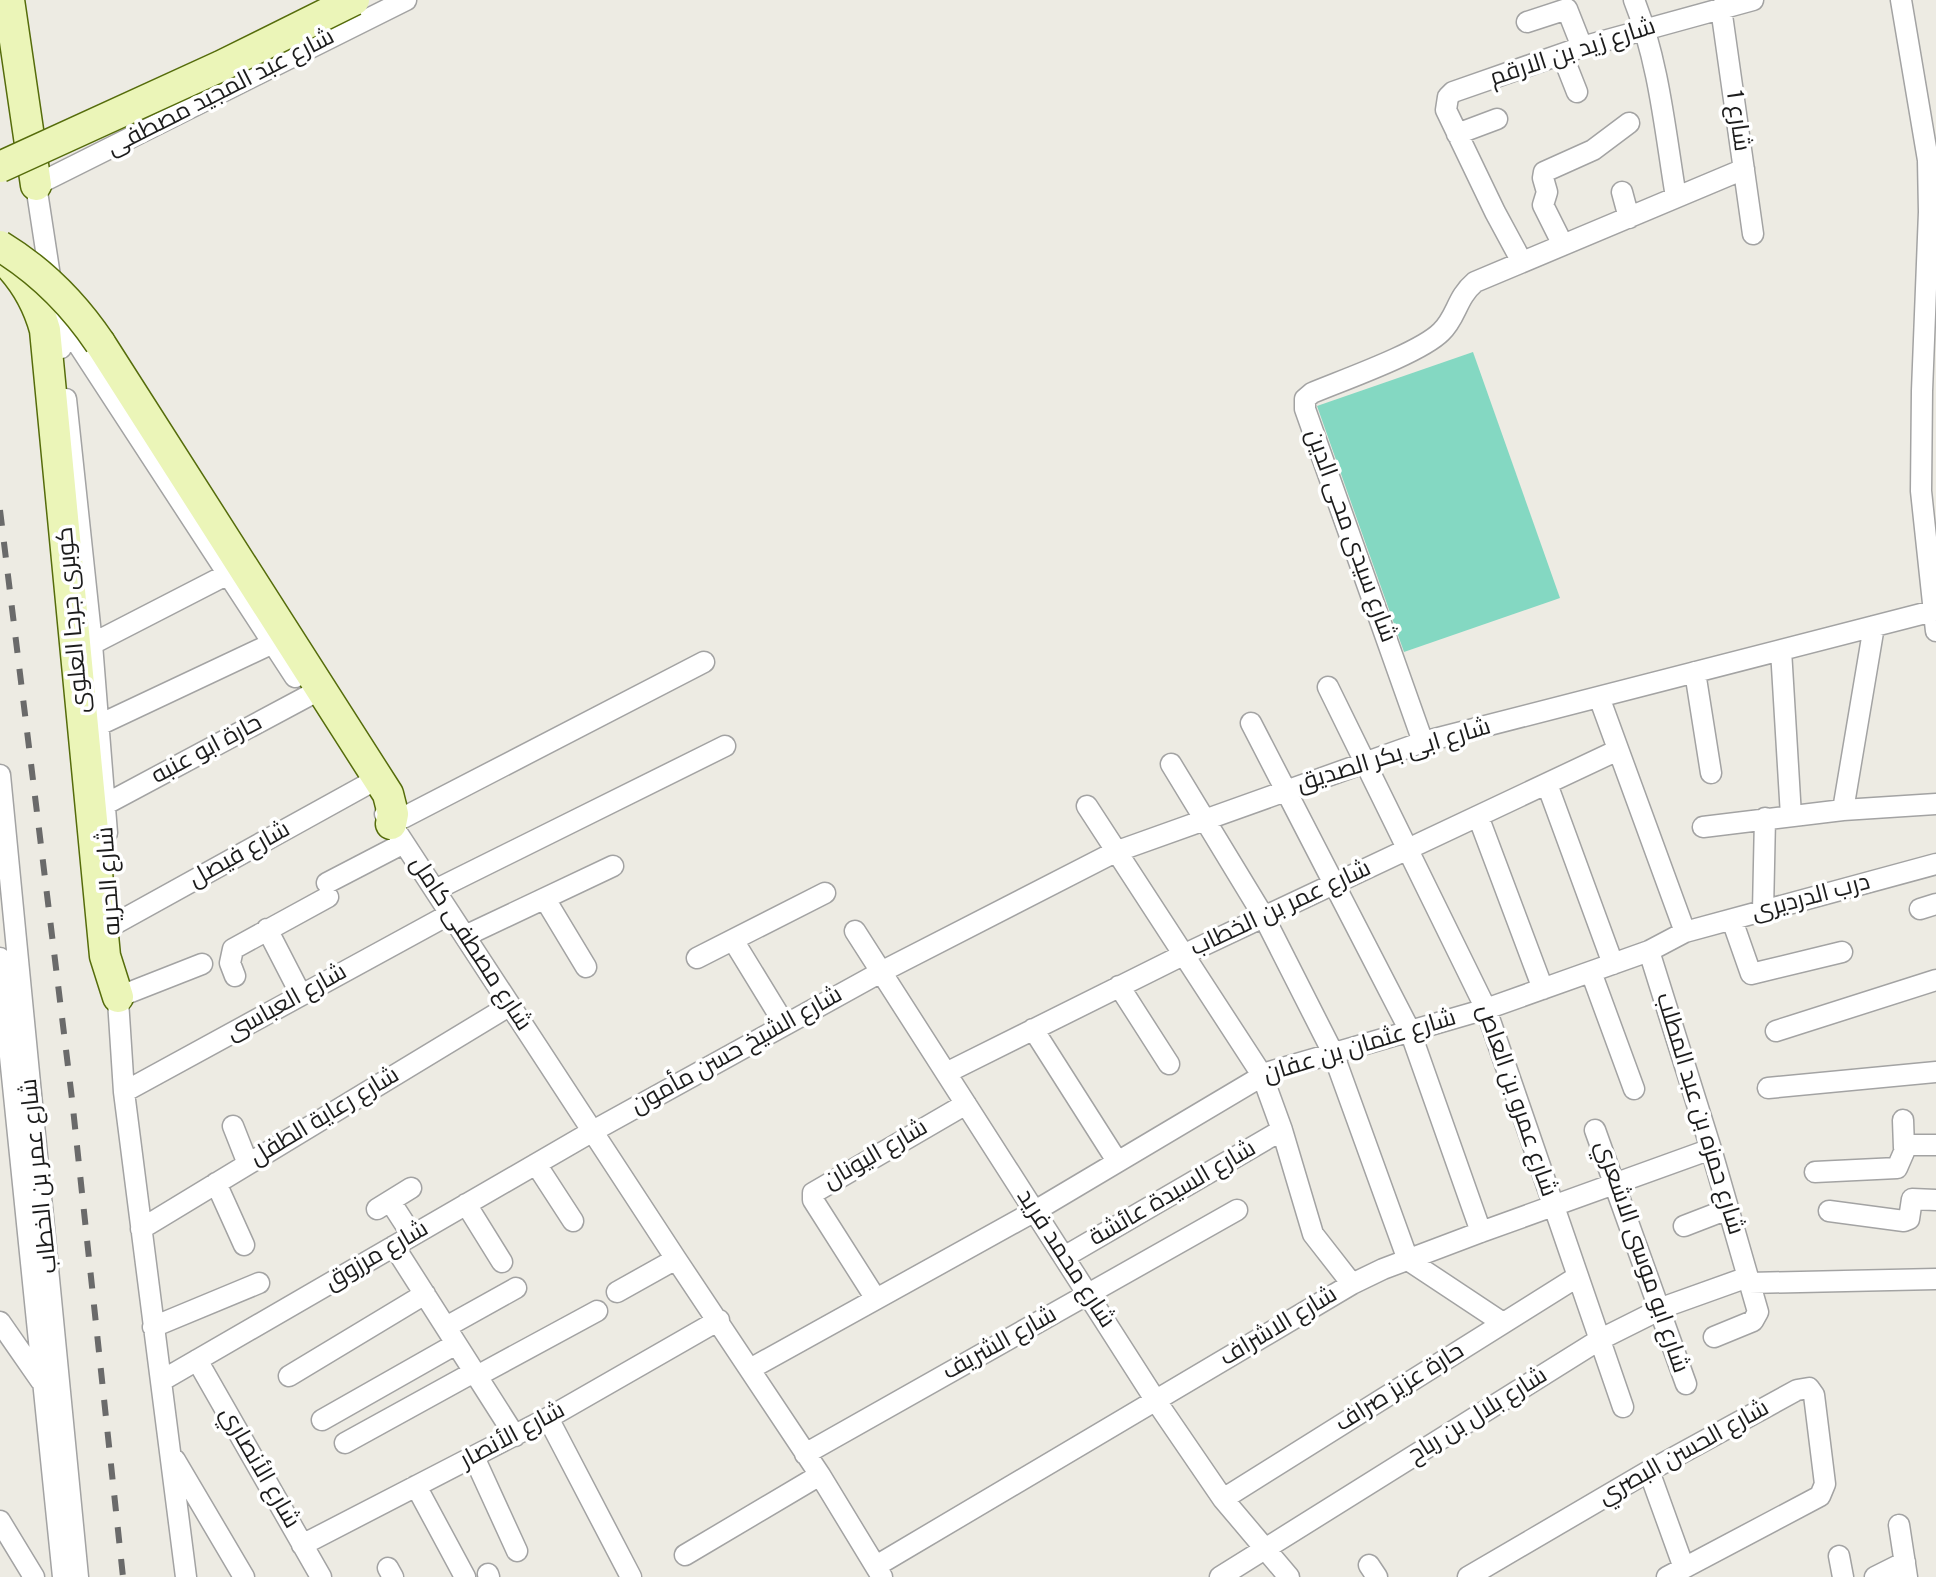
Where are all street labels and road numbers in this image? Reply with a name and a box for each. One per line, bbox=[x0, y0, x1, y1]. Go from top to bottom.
street label: شارع زيد بن الارقم bbox=[1486, 12, 1660, 94]
street label: شارع عبد المجيد مصطفى bbox=[102, 23, 340, 163]
street label: شارع 1 bbox=[1718, 89, 1756, 153]
street label: شارع سيدى محى الدين bbox=[1297, 425, 1403, 647]
street label: كوبرى جرجا العلوى bbox=[51, 525, 97, 715]
street label: حارة ابو عنبه bbox=[147, 708, 267, 792]
street label: شارع ابى بكر الصديق bbox=[1293, 712, 1495, 800]
street label: شارع فيصل bbox=[184, 815, 296, 895]
street label: شارع الحريه bbox=[91, 826, 129, 936]
street label: شارع مصطفى كامل bbox=[402, 851, 538, 1037]
street label: شارع عمر بن الخطاب bbox=[1186, 854, 1376, 964]
street label: درب الدرديرى bbox=[1748, 868, 1874, 928]
street label: شارع العباسى bbox=[221, 958, 353, 1048]
street label: شارع الشيخ حسن مأمون bbox=[625, 978, 848, 1122]
street label: شارع حمزه بن عبد المطلب bbox=[1648, 989, 1750, 1239]
street label: شارع عمرو بن العاص bbox=[1469, 1001, 1563, 1201]
street label: شارع عثمان بن عفان bbox=[1260, 1003, 1460, 1091]
street label: شارع رعاية الطفل bbox=[245, 1061, 405, 1173]
street label: شارع عمر بن الخطاب bbox=[15, 1077, 65, 1275]
street label: شارع اليونان bbox=[818, 1113, 934, 1197]
street label: شارع السيدة عائشة bbox=[1084, 1134, 1262, 1254]
street label: شارع ابو موسى الاشعري bbox=[1586, 1137, 1695, 1378]
street label: شارع محمد فريد bbox=[1009, 1184, 1121, 1334]
street label: شارع مرزوق bbox=[320, 1214, 434, 1298]
street label: شارع الاشراف bbox=[1215, 1280, 1343, 1374]
street label: شارع الشريف bbox=[938, 1300, 1062, 1388]
street label: حارة عزيز صراف bbox=[1330, 1337, 1470, 1439]
street label: شارع بلال بن رباح bbox=[1403, 1361, 1553, 1471]
street label: شارع الحسن البصري bbox=[1593, 1394, 1775, 1513]
street label: شارع الأنصار bbox=[454, 1396, 571, 1477]
street label: شارع الأنصاري bbox=[211, 1402, 306, 1535]

